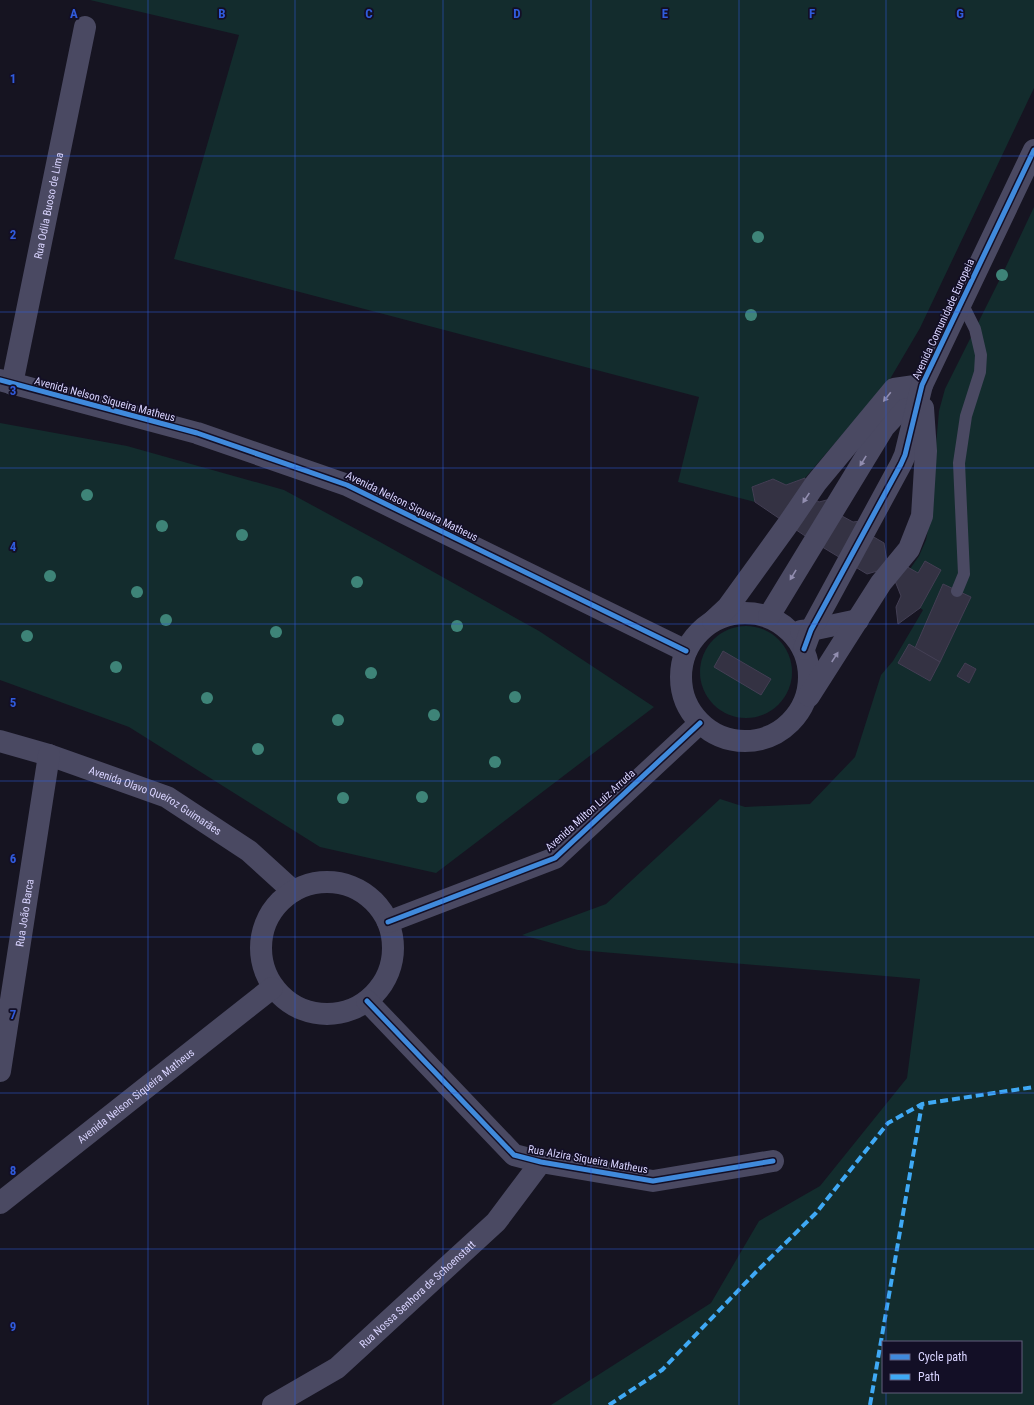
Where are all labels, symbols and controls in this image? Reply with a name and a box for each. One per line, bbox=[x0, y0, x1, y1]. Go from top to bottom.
text: A bbox=[70, 6, 78, 21]
text: B bbox=[218, 6, 226, 21]
text: C bbox=[365, 6, 373, 21]
text: D bbox=[513, 6, 521, 21]
text: E bbox=[662, 6, 669, 21]
text: F bbox=[809, 6, 815, 21]
text: G bbox=[956, 6, 964, 21]
text: 1 bbox=[10, 71, 16, 86]
street label: Rua Odila Buoso de Lima bbox=[32, 151, 66, 260]
text: 2 bbox=[10, 227, 17, 242]
street label: Avenida Comunidade Europeia bbox=[910, 257, 977, 382]
street label: Avenida Nelson Siqueira Matheus bbox=[33, 374, 177, 425]
text: 3 bbox=[10, 383, 16, 398]
one-way arrow bbox=[883, 391, 892, 402]
one-way arrow bbox=[860, 455, 867, 467]
street label: Avenida Nelson Siqueira Matheus bbox=[344, 469, 480, 544]
one-way arrow bbox=[802, 493, 810, 504]
text: 4 bbox=[10, 539, 17, 554]
one-way arrow bbox=[790, 569, 797, 581]
one-way arrow bbox=[831, 651, 838, 662]
text: 5 bbox=[10, 695, 17, 710]
street label: Avenida Olavo Queiroz Guimarães bbox=[87, 764, 224, 838]
street label: Avenida Milton Luiz Arruda bbox=[543, 767, 638, 854]
text: 6 bbox=[10, 851, 17, 866]
street label: Rua João Barca bbox=[13, 878, 37, 948]
text: 7 bbox=[10, 1007, 17, 1022]
street label: Avenida Nelson Siqueira Matheus bbox=[75, 1046, 197, 1146]
street label: Rua Alzira Siqueira Matheus bbox=[527, 1143, 649, 1176]
text: 8 bbox=[10, 1163, 16, 1178]
street label: Rua Nossa Senhora de Schoenstatt bbox=[357, 1238, 478, 1351]
text: 9 bbox=[10, 1319, 16, 1334]
legend bbox=[882, 1341, 1022, 1393]
text: Cycle path bbox=[918, 1350, 968, 1364]
text: Path bbox=[918, 1370, 940, 1384]

